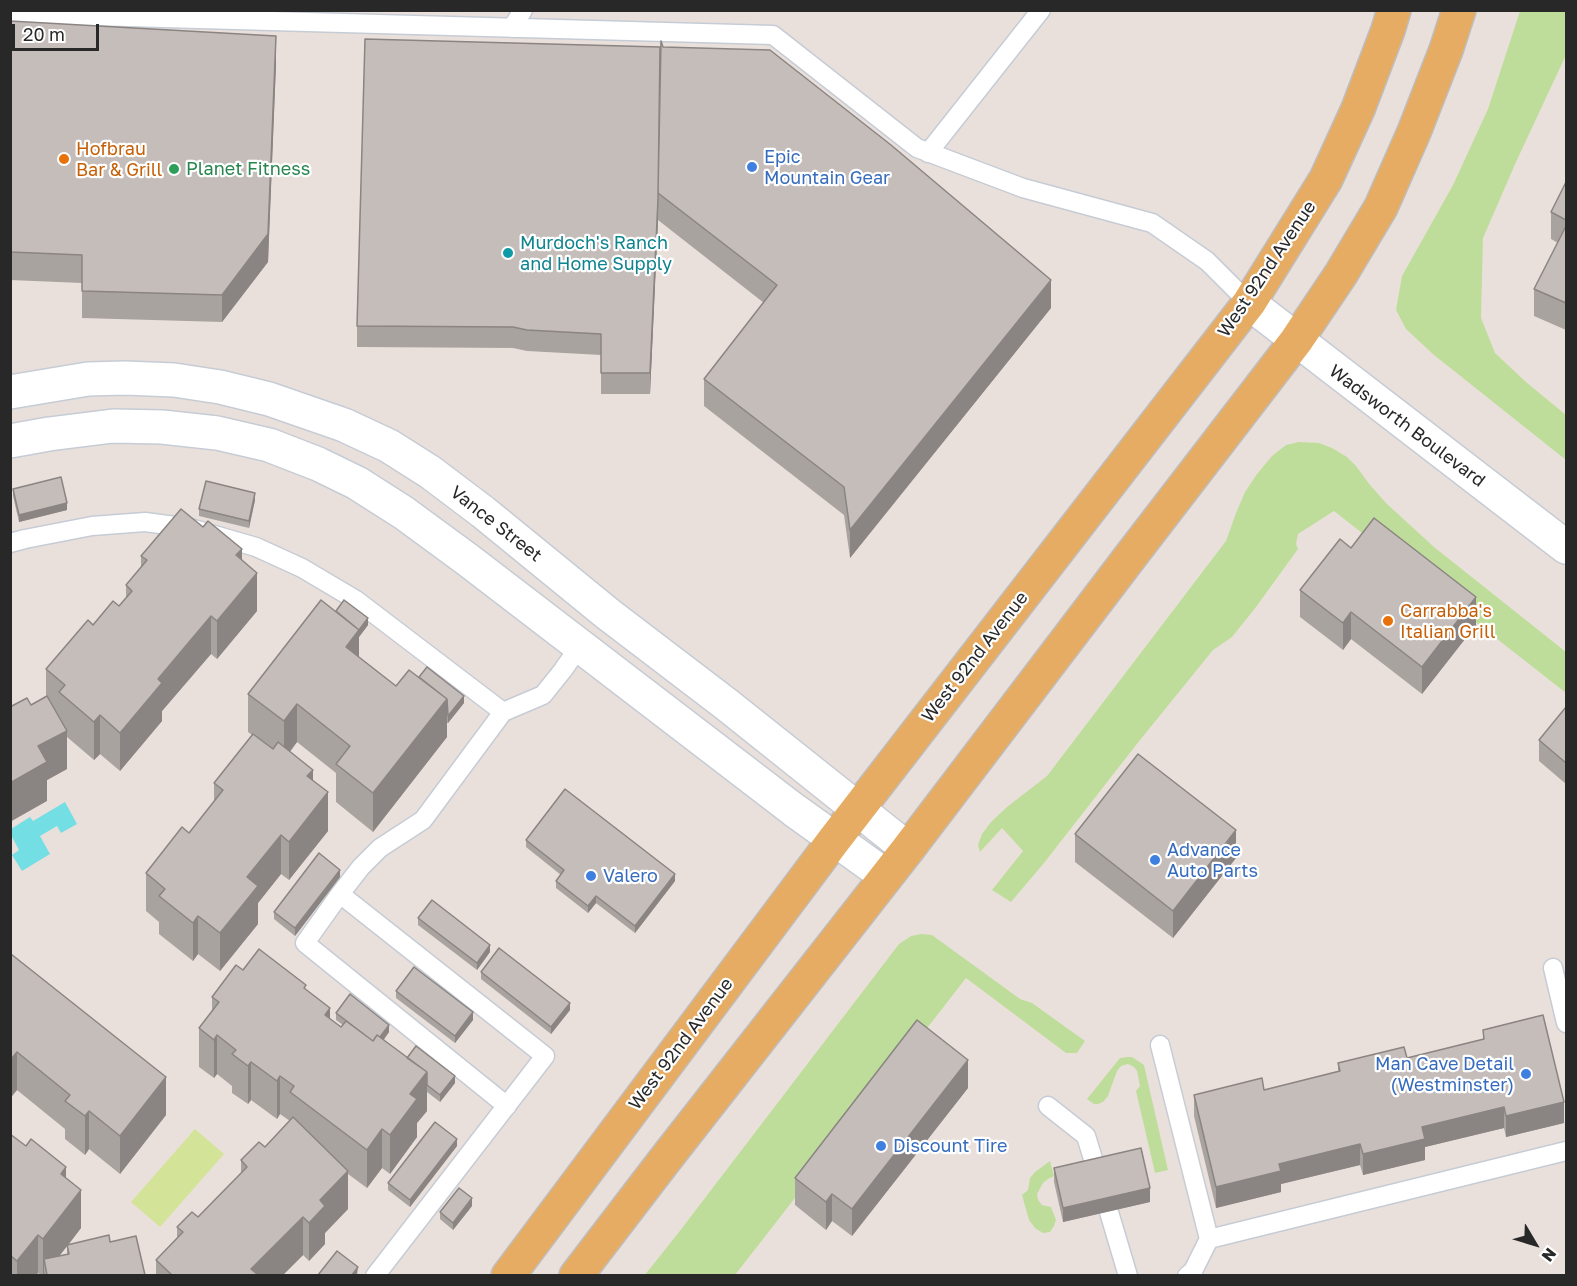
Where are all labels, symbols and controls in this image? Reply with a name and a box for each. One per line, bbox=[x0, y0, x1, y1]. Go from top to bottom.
scale bar bbox=[15, 12, 102, 50]
text: 20 m bbox=[23, 23, 65, 45]
place label: Hofbrau Bar & Grill bbox=[76, 138, 162, 180]
place label: Epic Mountain Gear bbox=[764, 146, 890, 188]
marker: Hofbrau Bar & Grill bbox=[57, 152, 71, 166]
place label: Planet Fitness bbox=[186, 158, 310, 180]
marker: Epic Mountain Gear bbox=[745, 160, 759, 174]
marker: Planet Fitness bbox=[167, 162, 181, 176]
street label: West 92nd Avenue bbox=[1213, 197, 1321, 341]
place label: Murdoch's Ranch and Home Supply bbox=[520, 232, 672, 274]
marker: Murdoch's Ranch and Home Supply bbox=[501, 246, 515, 260]
street label: Wadsworth Boulevard bbox=[1325, 360, 1489, 492]
street label: Vance Street bbox=[446, 482, 546, 566]
street label: West 92nd Avenue bbox=[917, 587, 1033, 727]
place label: Carrabba's Italian Grill bbox=[1400, 600, 1495, 642]
marker: Carrabba's Italian Grill bbox=[1381, 614, 1395, 628]
place label: Advance Auto Parts bbox=[1167, 839, 1258, 882]
marker: Advance Auto Parts bbox=[1148, 853, 1162, 867]
place label: Valero bbox=[603, 865, 658, 887]
marker: Valero bbox=[584, 869, 598, 883]
street label: West 92nd Avenue bbox=[624, 974, 738, 1114]
place label: Man Cave Detail (Westminster) bbox=[1375, 1053, 1514, 1096]
marker: Man Cave Detail (Westminster) bbox=[1519, 1067, 1533, 1081]
place label: Discount Tire bbox=[893, 1135, 1007, 1157]
marker: Discount Tire bbox=[874, 1139, 888, 1153]
north arrow bbox=[1505, 1214, 1565, 1274]
text: N bbox=[1538, 1244, 1561, 1266]

